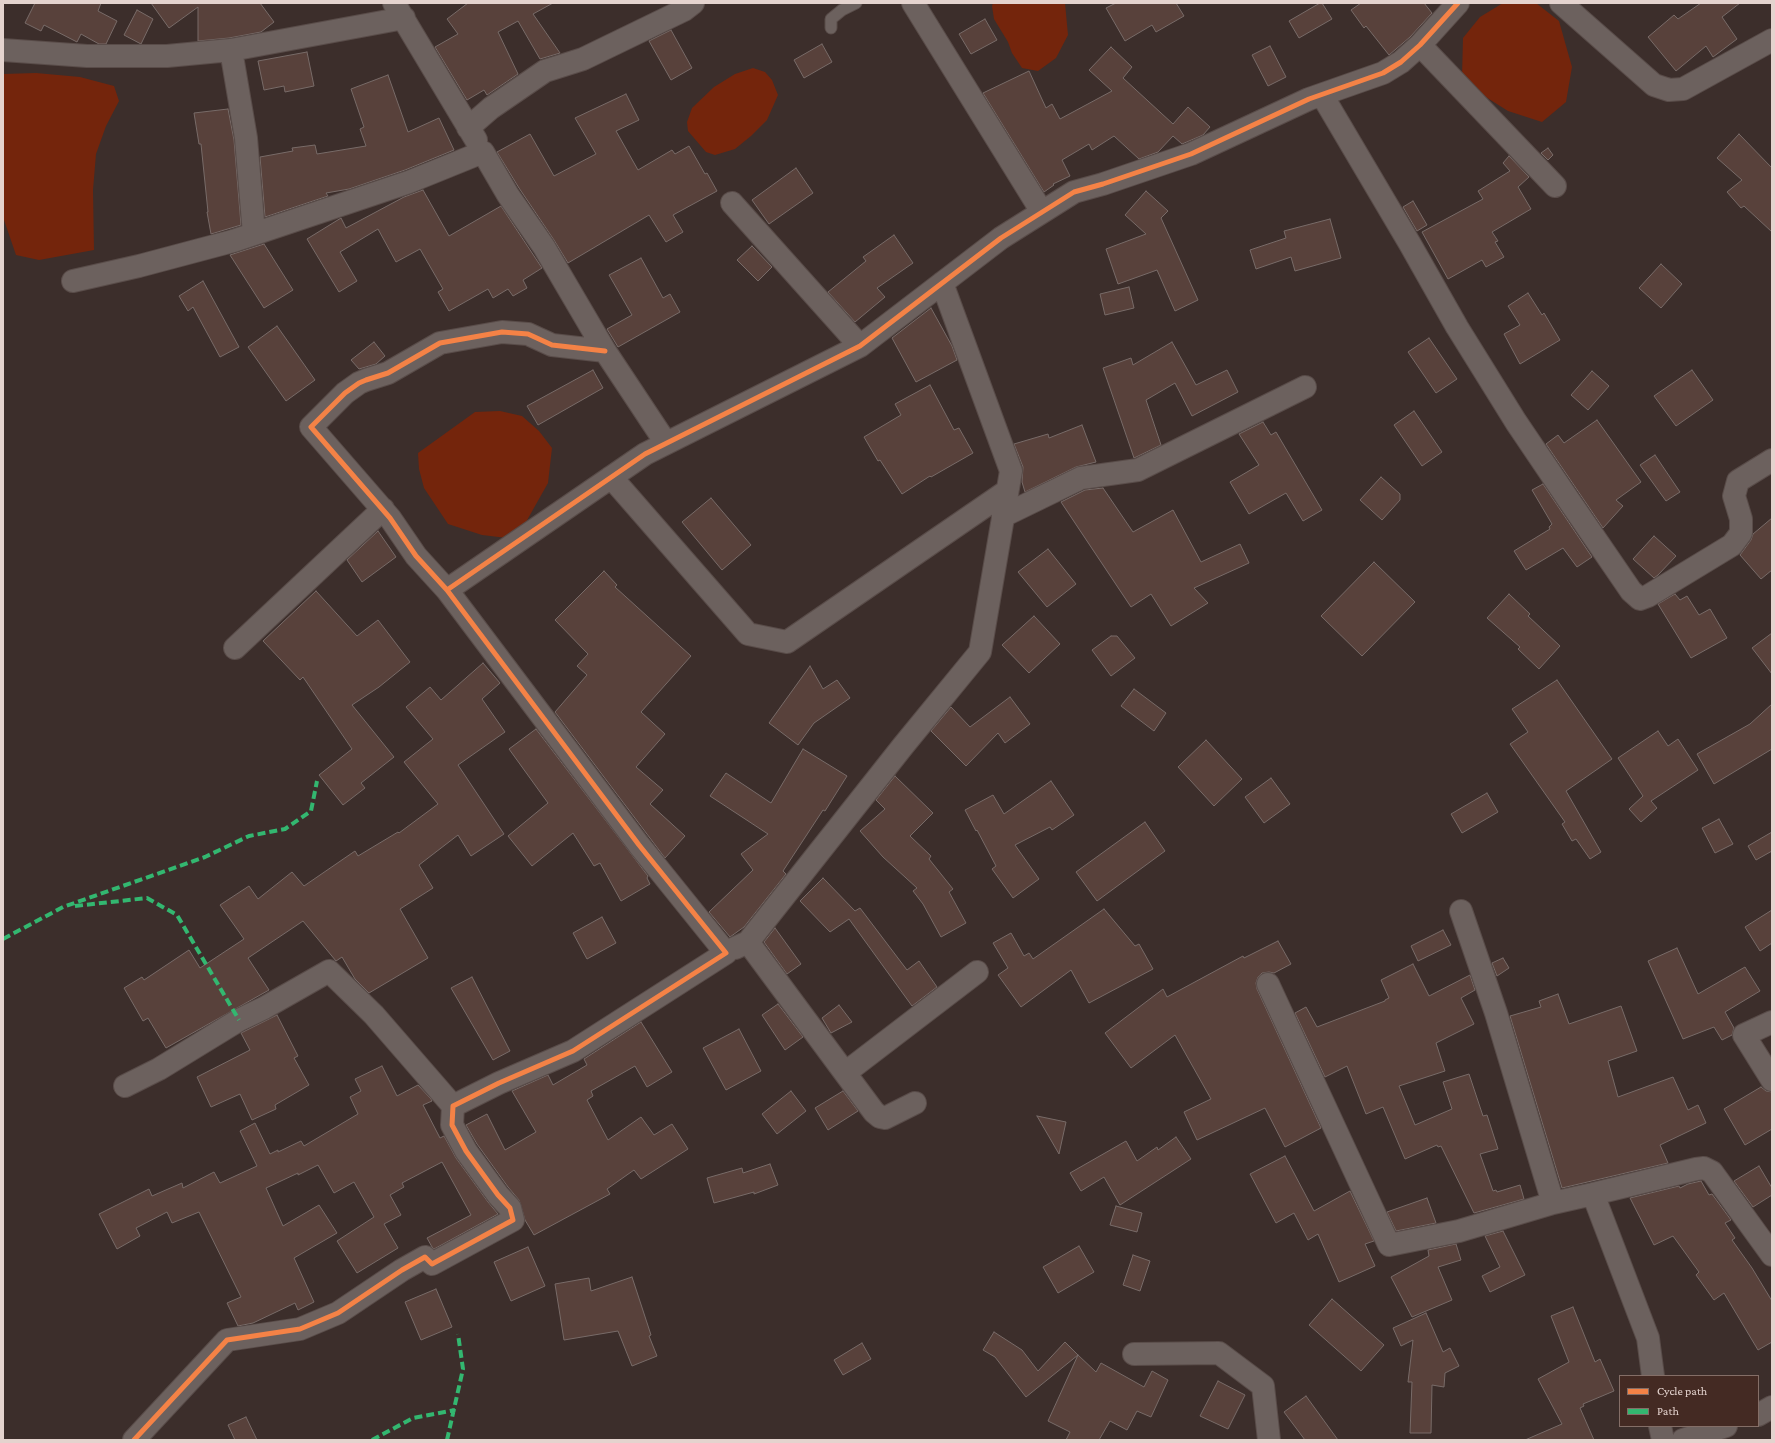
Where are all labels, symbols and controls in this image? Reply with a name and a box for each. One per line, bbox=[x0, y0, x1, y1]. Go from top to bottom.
legend bbox=[1619, 1375, 1759, 1427]
text: Cycle path bbox=[1657, 1384, 1707, 1398]
text: Path bbox=[1657, 1404, 1679, 1418]

